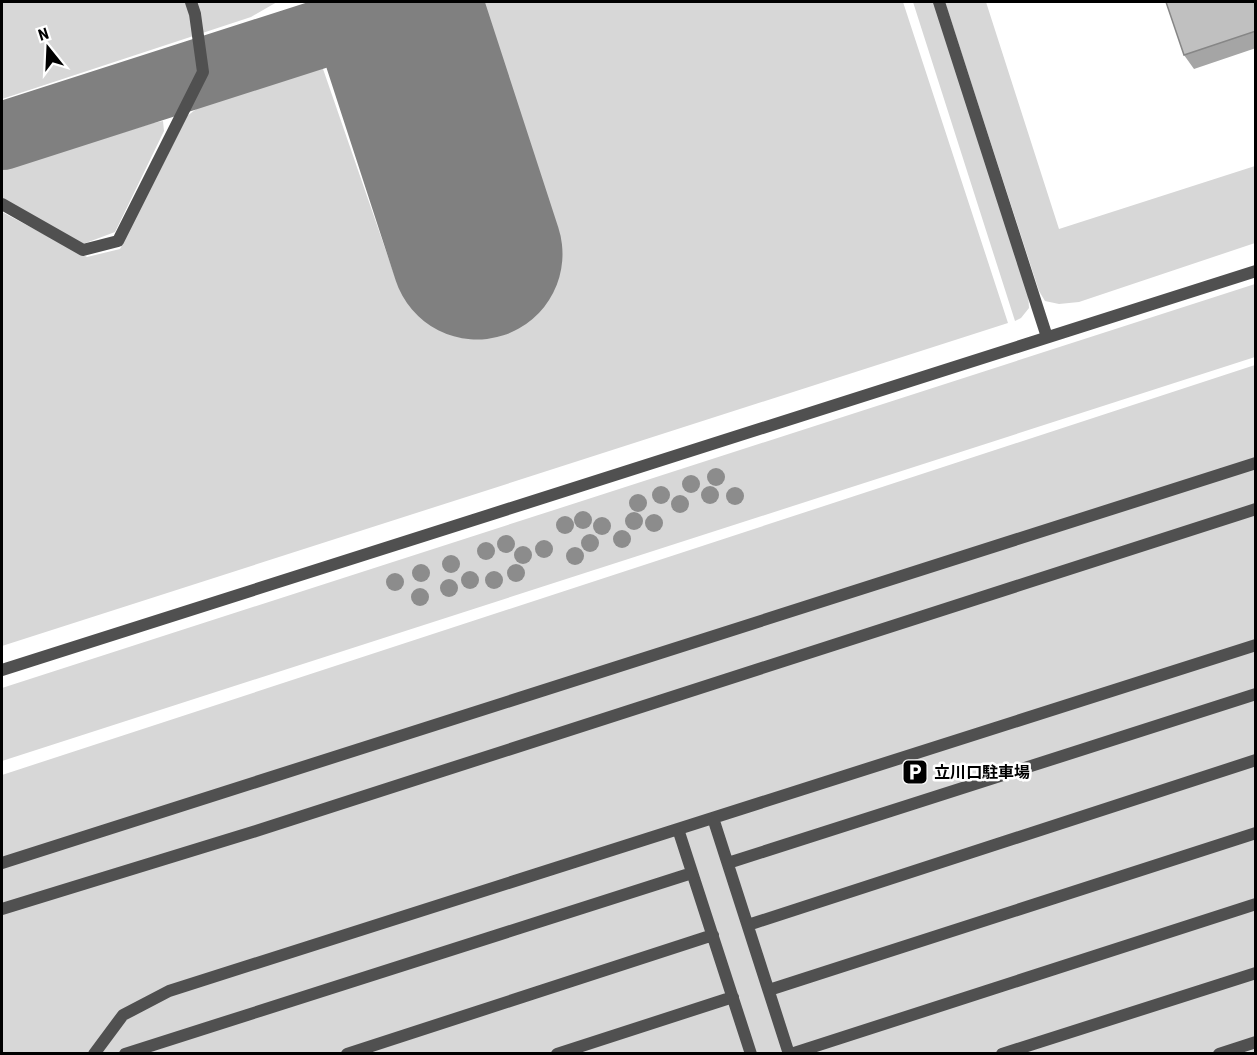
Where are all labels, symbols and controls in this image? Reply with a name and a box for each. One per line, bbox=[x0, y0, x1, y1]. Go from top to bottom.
north arrow bbox=[18, 18, 78, 78]
text: N bbox=[36, 24, 51, 45]
parking icon: 立川口駐車場 bbox=[900, 757, 930, 787]
place label: 立川口駐車場 bbox=[934, 763, 1030, 782]

